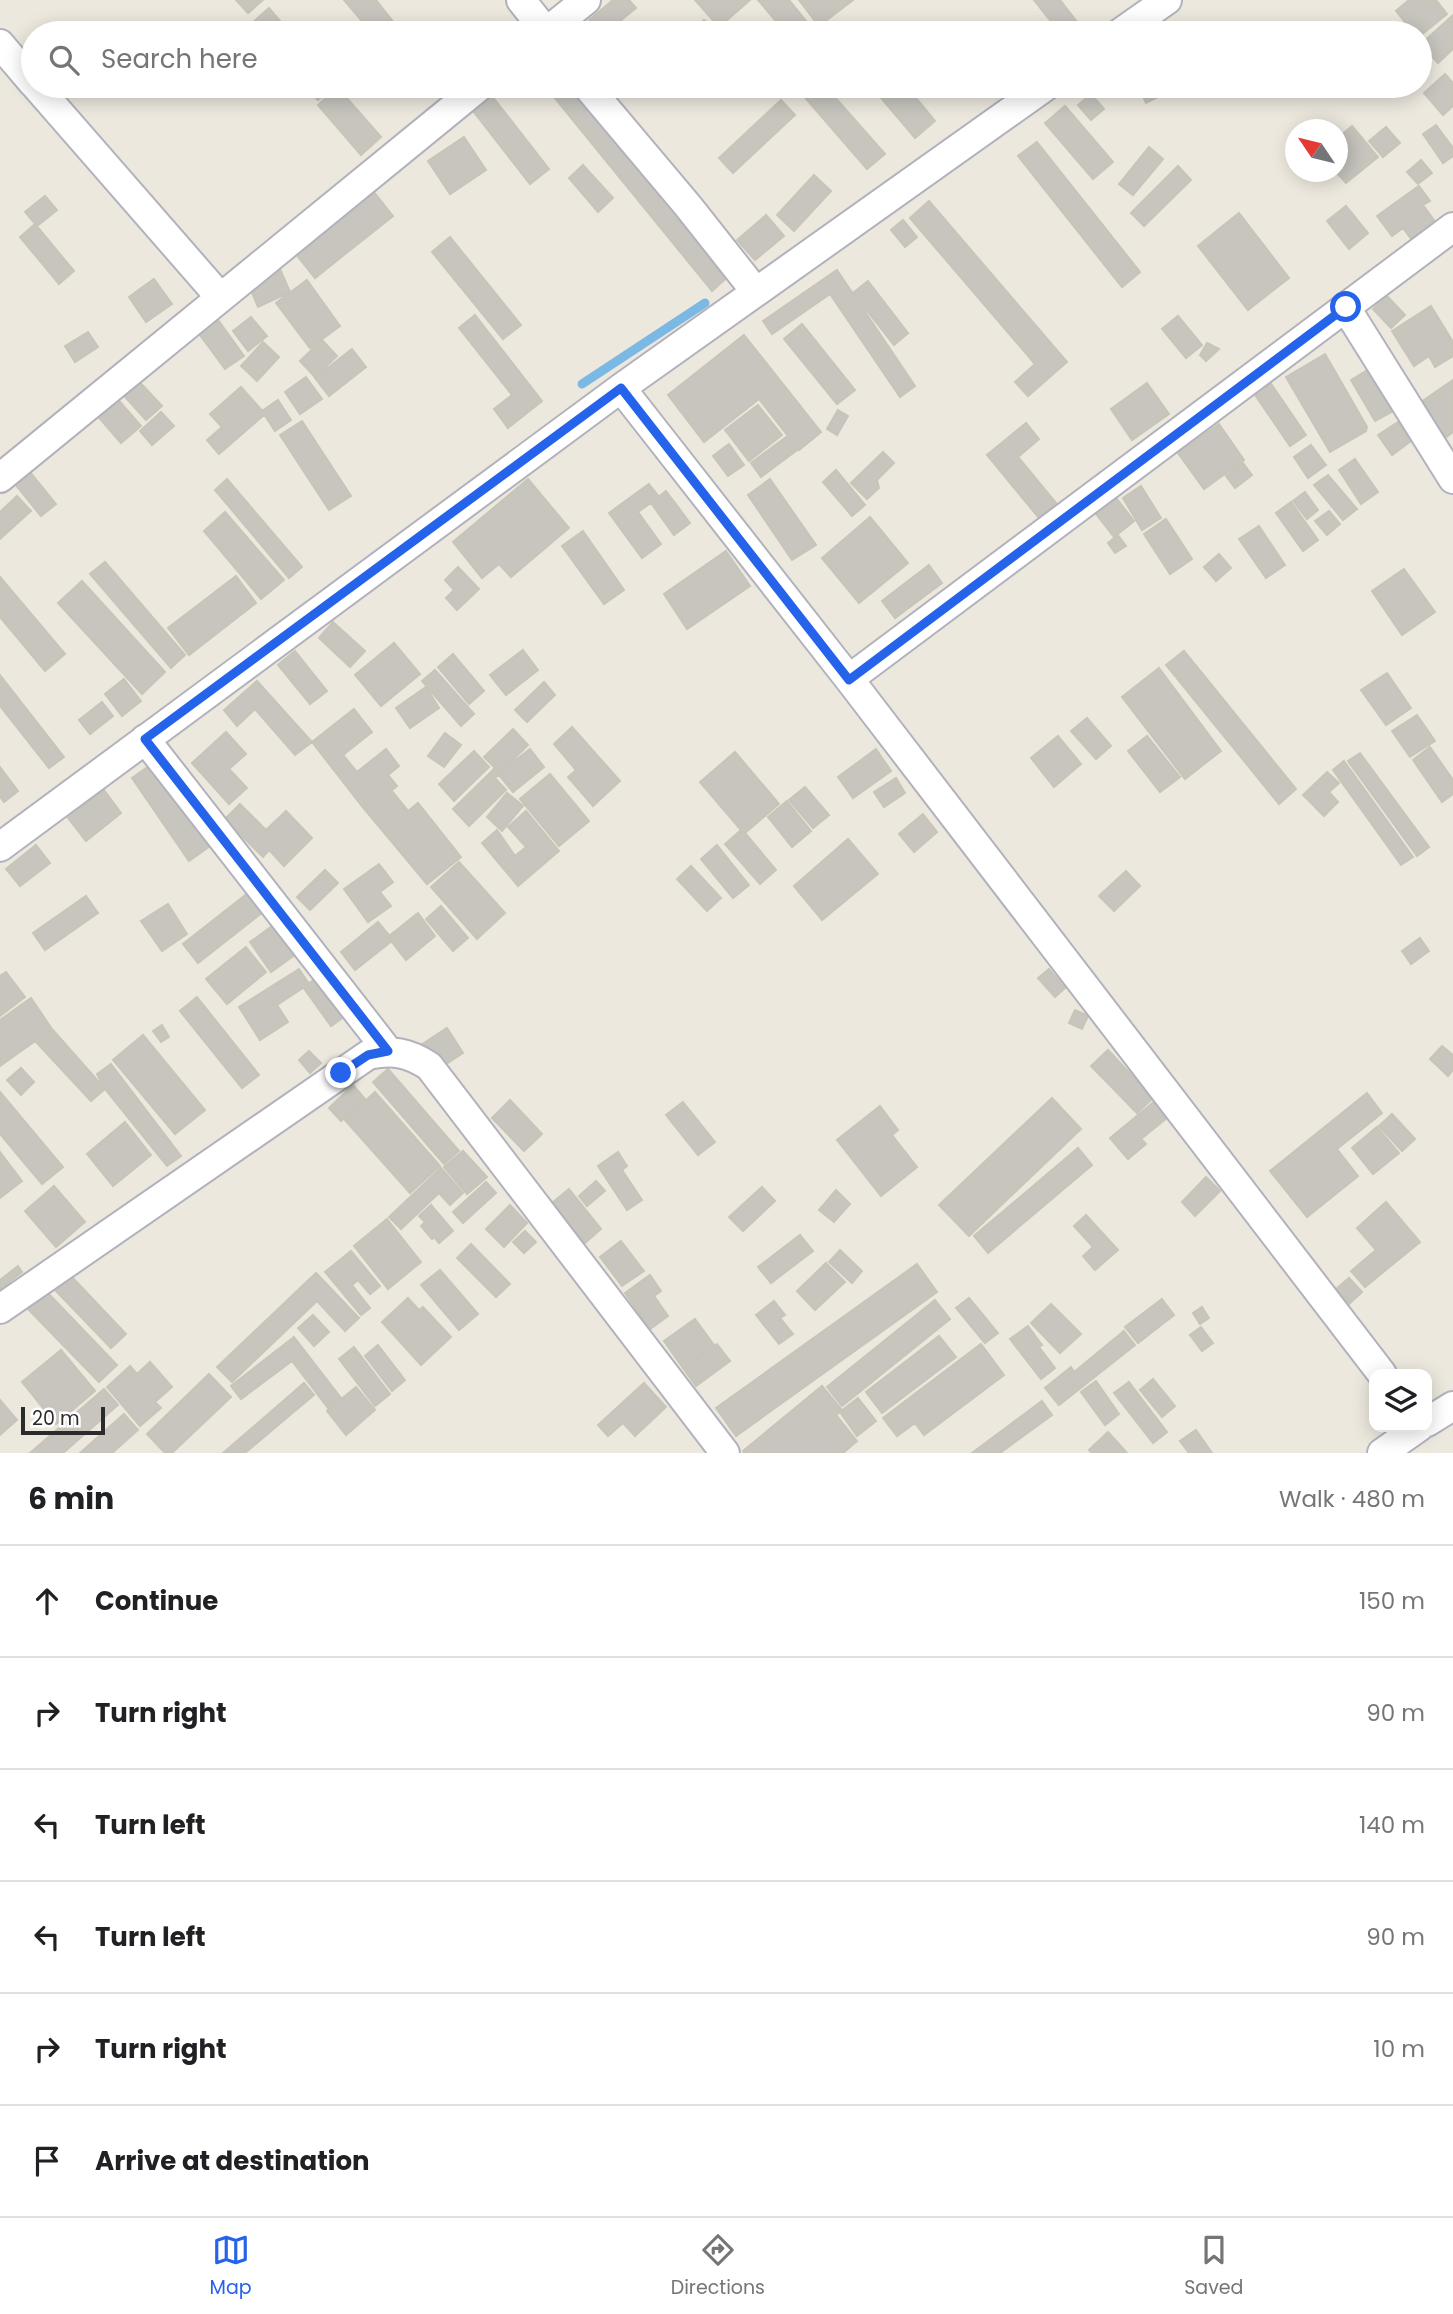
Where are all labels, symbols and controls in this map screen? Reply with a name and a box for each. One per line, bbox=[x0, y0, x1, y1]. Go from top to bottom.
search box bbox=[21, 21, 1432, 98]
icon: search bbox=[45, 41, 83, 79]
text: Search here bbox=[101, 41, 258, 77]
north arrow bbox=[1285, 119, 1348, 182]
route start bbox=[1330, 291, 1361, 322]
route end bbox=[325, 1057, 356, 1088]
map controls bbox=[1369, 1369, 1432, 1432]
button: layers bbox=[1369, 1369, 1432, 1432]
scale bar bbox=[21, 1404, 105, 1436]
text: 20 m bbox=[32, 1405, 80, 1432]
text: 6 min bbox=[28, 1477, 114, 1520]
text: Walk · 480 m bbox=[1279, 1483, 1425, 1515]
icon: ahead bbox=[28, 1582, 66, 1620]
text: Continue bbox=[95, 1583, 218, 1619]
text: 150 m bbox=[1359, 1585, 1425, 1617]
icon: right bbox=[28, 1694, 66, 1732]
text: Turn right bbox=[95, 1695, 227, 1731]
text: 90 m bbox=[1366, 1697, 1425, 1729]
icon: left bbox=[28, 1806, 66, 1844]
text: Turn left bbox=[95, 1807, 206, 1843]
text: 140 m bbox=[1359, 1809, 1425, 1841]
icon: left bbox=[28, 1918, 66, 1956]
text: Turn left bbox=[95, 1919, 206, 1955]
text: 90 m bbox=[1366, 1921, 1425, 1953]
icon: right bbox=[28, 2030, 66, 2068]
text: Turn right bbox=[95, 2031, 227, 2067]
text: 10 m bbox=[1373, 2033, 1425, 2065]
icon: arrive bbox=[28, 2142, 66, 2180]
text: Arrive at destination bbox=[95, 2143, 370, 2179]
tab: Map bbox=[210, 2231, 252, 2302]
tab: Directions bbox=[671, 2231, 765, 2302]
tab: Saved bbox=[1184, 2231, 1243, 2302]

